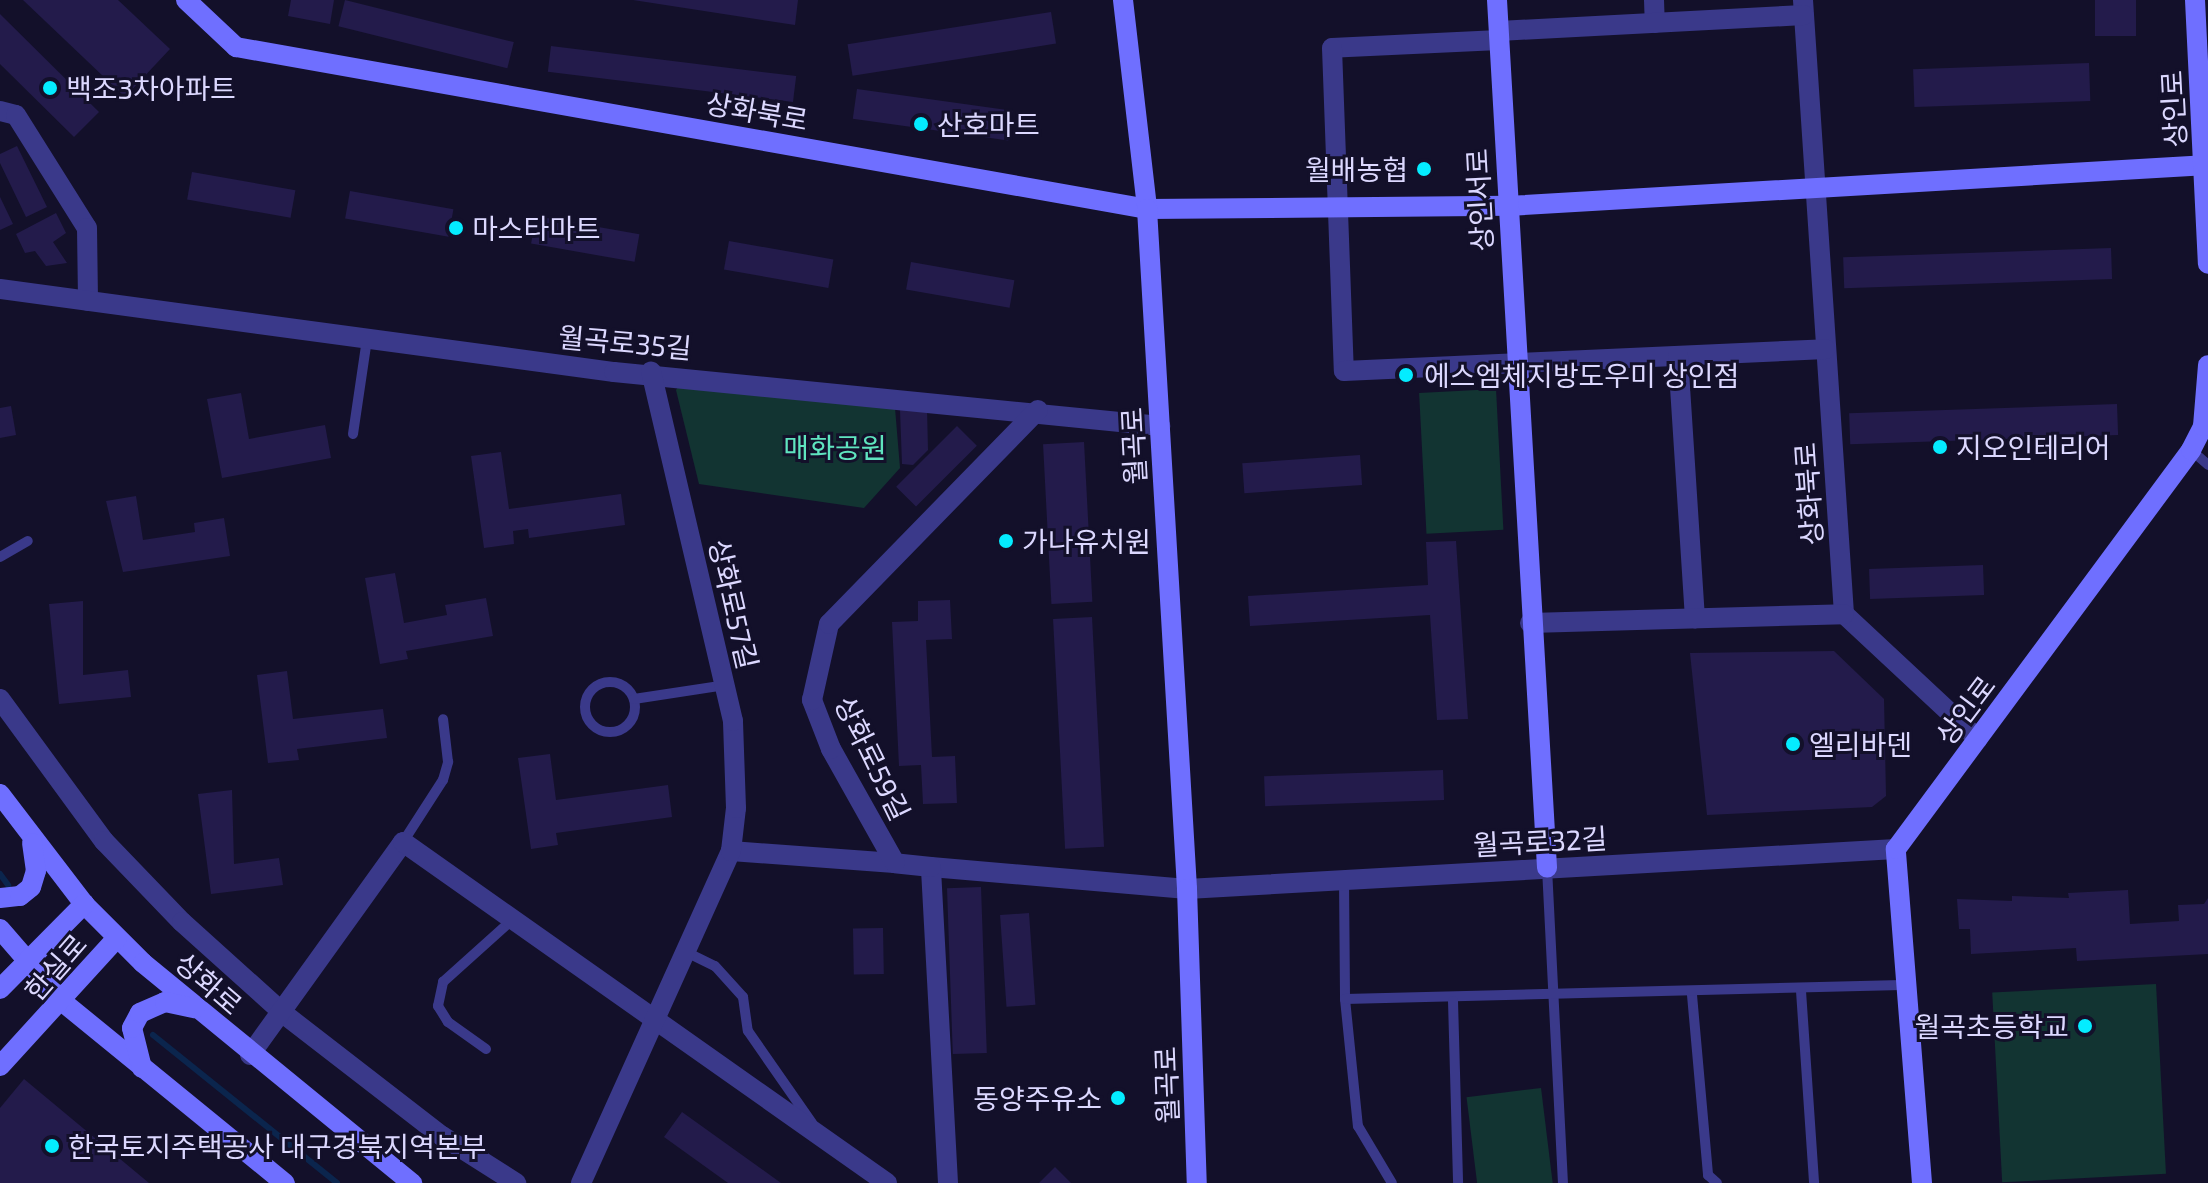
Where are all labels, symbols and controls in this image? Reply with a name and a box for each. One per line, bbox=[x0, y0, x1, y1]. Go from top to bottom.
street label: 상인로 bbox=[2154, 70, 2192, 148]
place label: 백조3차아파트 bbox=[66, 71, 236, 105]
marker: 백조3차아파트 bbox=[41, 79, 59, 97]
street label: 상화북로 bbox=[703, 86, 811, 136]
place label: 산호마트 bbox=[937, 107, 1040, 141]
marker: 산호마트 bbox=[912, 115, 930, 133]
street label: 상인서로 bbox=[1460, 148, 1498, 252]
place label: 월배농협 bbox=[1305, 152, 1408, 186]
marker: 월배농협 bbox=[1415, 160, 1433, 178]
place label: 마스타마트 bbox=[472, 211, 601, 245]
marker: 마스타마트 bbox=[447, 219, 465, 237]
street label: 월곡로35길 bbox=[557, 319, 693, 365]
place label: 에스엠체지방도우미 상인점 bbox=[1424, 358, 1739, 392]
marker: 에스엠체지방도우미 상인점 bbox=[1395, 364, 1417, 386]
street label: 월곡로 bbox=[1114, 407, 1152, 485]
park label: 매화공원 bbox=[783, 430, 887, 464]
place label: 지오인테리어 bbox=[1956, 430, 2111, 464]
marker: 지오인테리어 bbox=[1931, 438, 1949, 456]
street label: 상화북로 bbox=[1788, 441, 1828, 547]
place label: 가나유치원 bbox=[1022, 524, 1151, 558]
marker: 가나유치원 bbox=[997, 532, 1015, 550]
street label: 상화로57길 bbox=[703, 536, 765, 672]
street label: 상인로 bbox=[1928, 669, 2002, 751]
street label: 상화로59길 bbox=[829, 690, 917, 826]
place label: 엘리바덴 bbox=[1809, 727, 1912, 761]
marker: 엘리바덴 bbox=[1784, 735, 1802, 753]
street label: 월곡로32길 bbox=[1472, 821, 1608, 861]
street label: 한실로 bbox=[17, 927, 93, 1007]
street label: 상화로 bbox=[169, 945, 249, 1021]
place label: 월곡초등학교 bbox=[1914, 1009, 2069, 1043]
marker: 월곡초등학교 bbox=[2076, 1017, 2094, 1035]
street label: 월곡로 bbox=[1148, 1046, 1184, 1124]
place label: 동양주유소 bbox=[973, 1081, 1102, 1115]
marker: 동양주유소 bbox=[1109, 1089, 1127, 1107]
place label: 한국토지주택공사 대구경북지역본부 bbox=[68, 1129, 486, 1163]
marker: 한국토지주택공사 대구경북지역본부 bbox=[43, 1137, 61, 1155]

